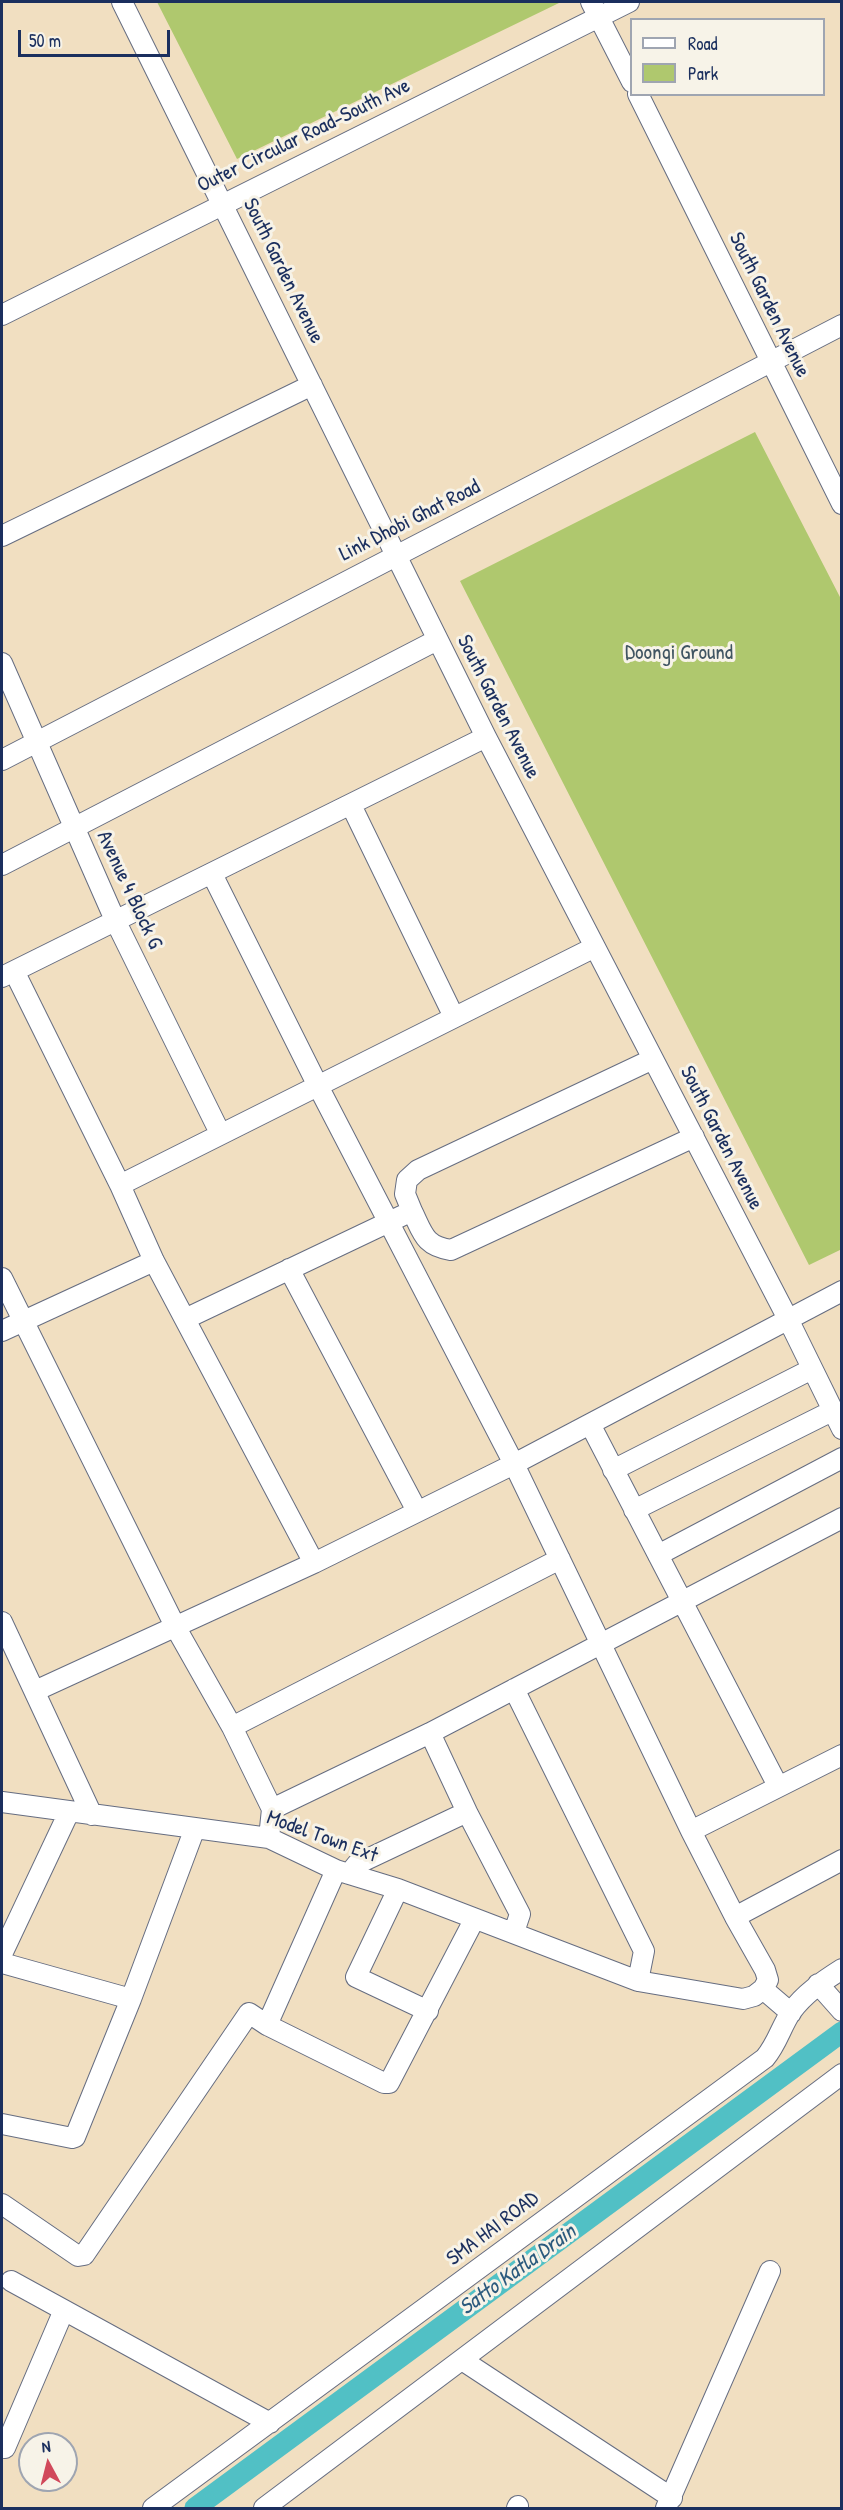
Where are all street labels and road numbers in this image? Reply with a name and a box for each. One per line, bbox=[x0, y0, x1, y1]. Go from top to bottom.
street label: Outer Circular Road-South Ave bbox=[194, 74, 414, 198]
street label: South Garden Avenue bbox=[237, 195, 329, 347]
street label: South Garden Avenue bbox=[723, 229, 815, 381]
street label: Link Dhobi Ghat Road bbox=[335, 475, 485, 567]
street label: South Garden Avenue bbox=[451, 631, 545, 783]
street label: Avenue 4 Block G bbox=[91, 827, 167, 953]
street label: South Garden Avenue bbox=[674, 1062, 768, 1214]
street label: Model Town Ext bbox=[263, 1805, 381, 1869]
street label: SMA HAI ROAD bbox=[442, 2186, 544, 2272]

